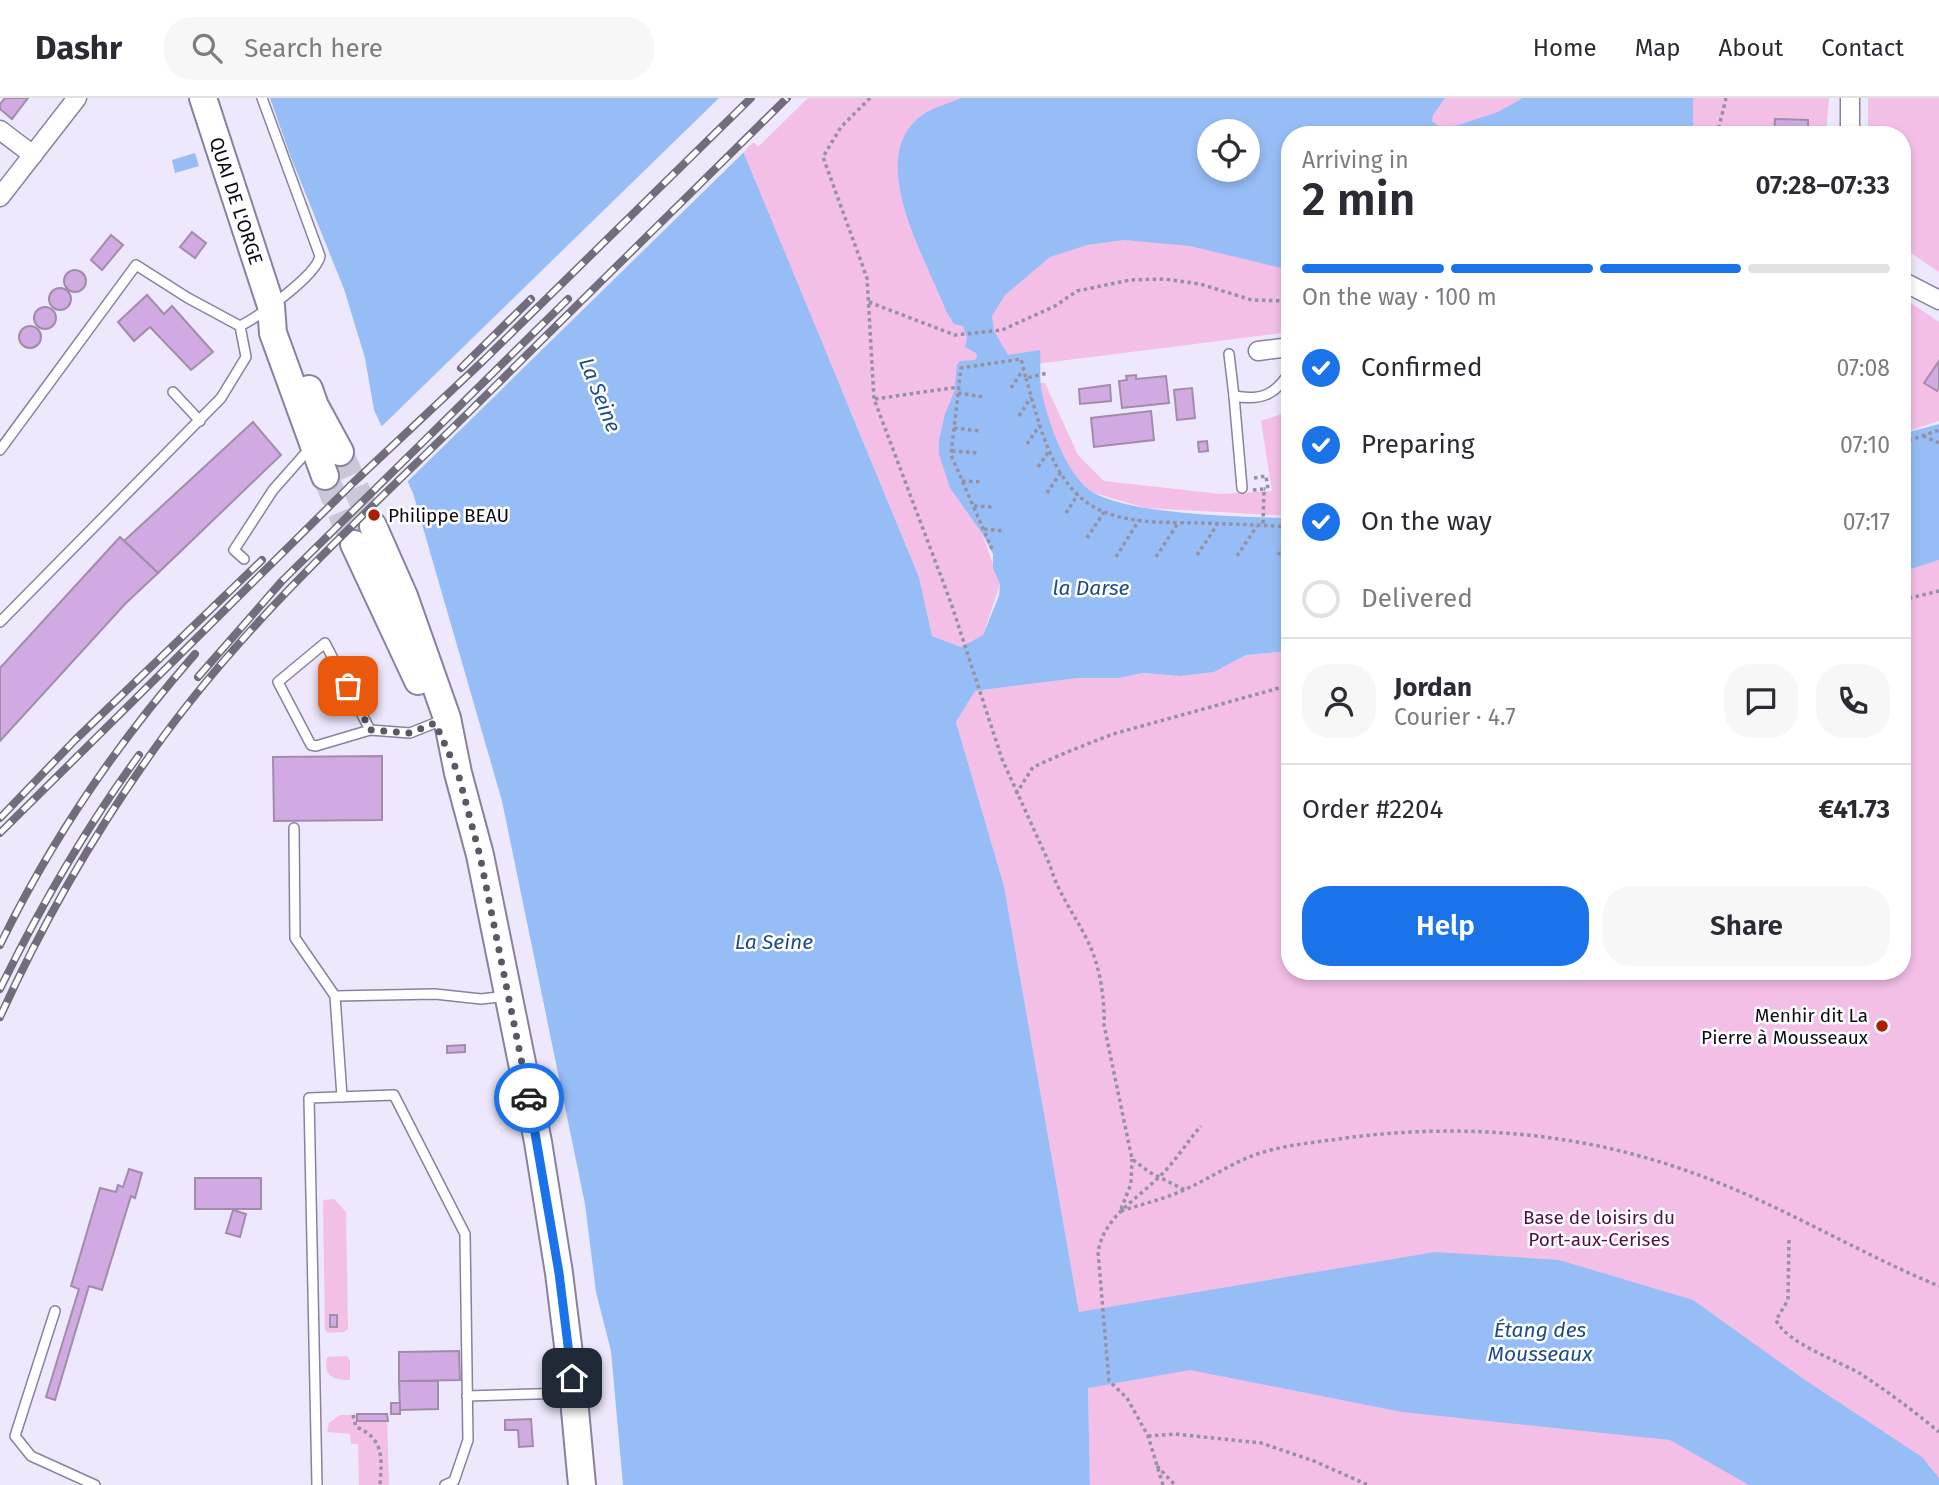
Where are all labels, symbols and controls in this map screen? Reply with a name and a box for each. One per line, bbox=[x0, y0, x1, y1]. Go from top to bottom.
search box bbox=[164, 17, 654, 80]
text: Dashr bbox=[35, 28, 122, 68]
icon: search bbox=[188, 29, 226, 67]
text: Search here bbox=[244, 33, 383, 64]
text: Home bbox=[1533, 34, 1597, 62]
text: Map bbox=[1635, 34, 1681, 62]
text: About bbox=[1719, 34, 1783, 62]
text: Contact bbox=[1821, 34, 1904, 62]
map controls bbox=[1197, 119, 1260, 182]
button: locate bbox=[1197, 119, 1260, 182]
street label: QUAI DE L'ORGE bbox=[205, 134, 268, 267]
text: Arriving in bbox=[1302, 146, 1409, 174]
text: 07:28–07:33 bbox=[1756, 170, 1890, 201]
text: 2 min bbox=[1302, 172, 1415, 227]
text: On the way · 100 m bbox=[1302, 283, 1497, 311]
icon: check bbox=[1302, 349, 1340, 387]
text: Confirmed bbox=[1361, 352, 1482, 383]
water label: La Seine bbox=[573, 354, 627, 436]
text: 07:08 bbox=[1836, 354, 1890, 382]
icon: check bbox=[1302, 426, 1340, 464]
text: Preparing bbox=[1361, 429, 1474, 460]
text: 07:10 bbox=[1840, 431, 1890, 459]
icon: check bbox=[1302, 503, 1340, 541]
place label: Philippe BEAU bbox=[388, 504, 509, 527]
text: On the way bbox=[1361, 506, 1492, 537]
marker: Philippe BEAU bbox=[366, 507, 382, 523]
text: 07:17 bbox=[1843, 508, 1890, 536]
water label: la Darse bbox=[1053, 575, 1130, 601]
text: Delivered bbox=[1361, 583, 1473, 614]
pin bbox=[318, 656, 378, 716]
button: person bbox=[1302, 664, 1376, 738]
button: chat bbox=[1724, 664, 1798, 738]
button: phone bbox=[1816, 664, 1890, 738]
icon: bag bbox=[329, 667, 367, 705]
text: Jordan bbox=[1394, 672, 1472, 703]
text: Courier · 4.7 bbox=[1394, 703, 1516, 731]
text: Order #2204 bbox=[1302, 794, 1443, 825]
text: €41.73 bbox=[1819, 794, 1890, 825]
button: Help bbox=[1302, 886, 1589, 966]
button: Share bbox=[1603, 886, 1890, 966]
water label: La Seine bbox=[735, 929, 813, 955]
place label: Menhir dit La Pierre à Mousseaux bbox=[1701, 1004, 1869, 1049]
marker: Menhir dit La Pierre à Mousseaux bbox=[1874, 1018, 1890, 1034]
courier bbox=[494, 1063, 564, 1133]
icon: car bbox=[510, 1079, 548, 1117]
park label: Base de loisirs du Port-aux-Cerises bbox=[1523, 1206, 1675, 1251]
water label: Étang des Mousseaux bbox=[1488, 1317, 1593, 1367]
pin bbox=[542, 1348, 602, 1408]
icon: home bbox=[553, 1359, 591, 1397]

